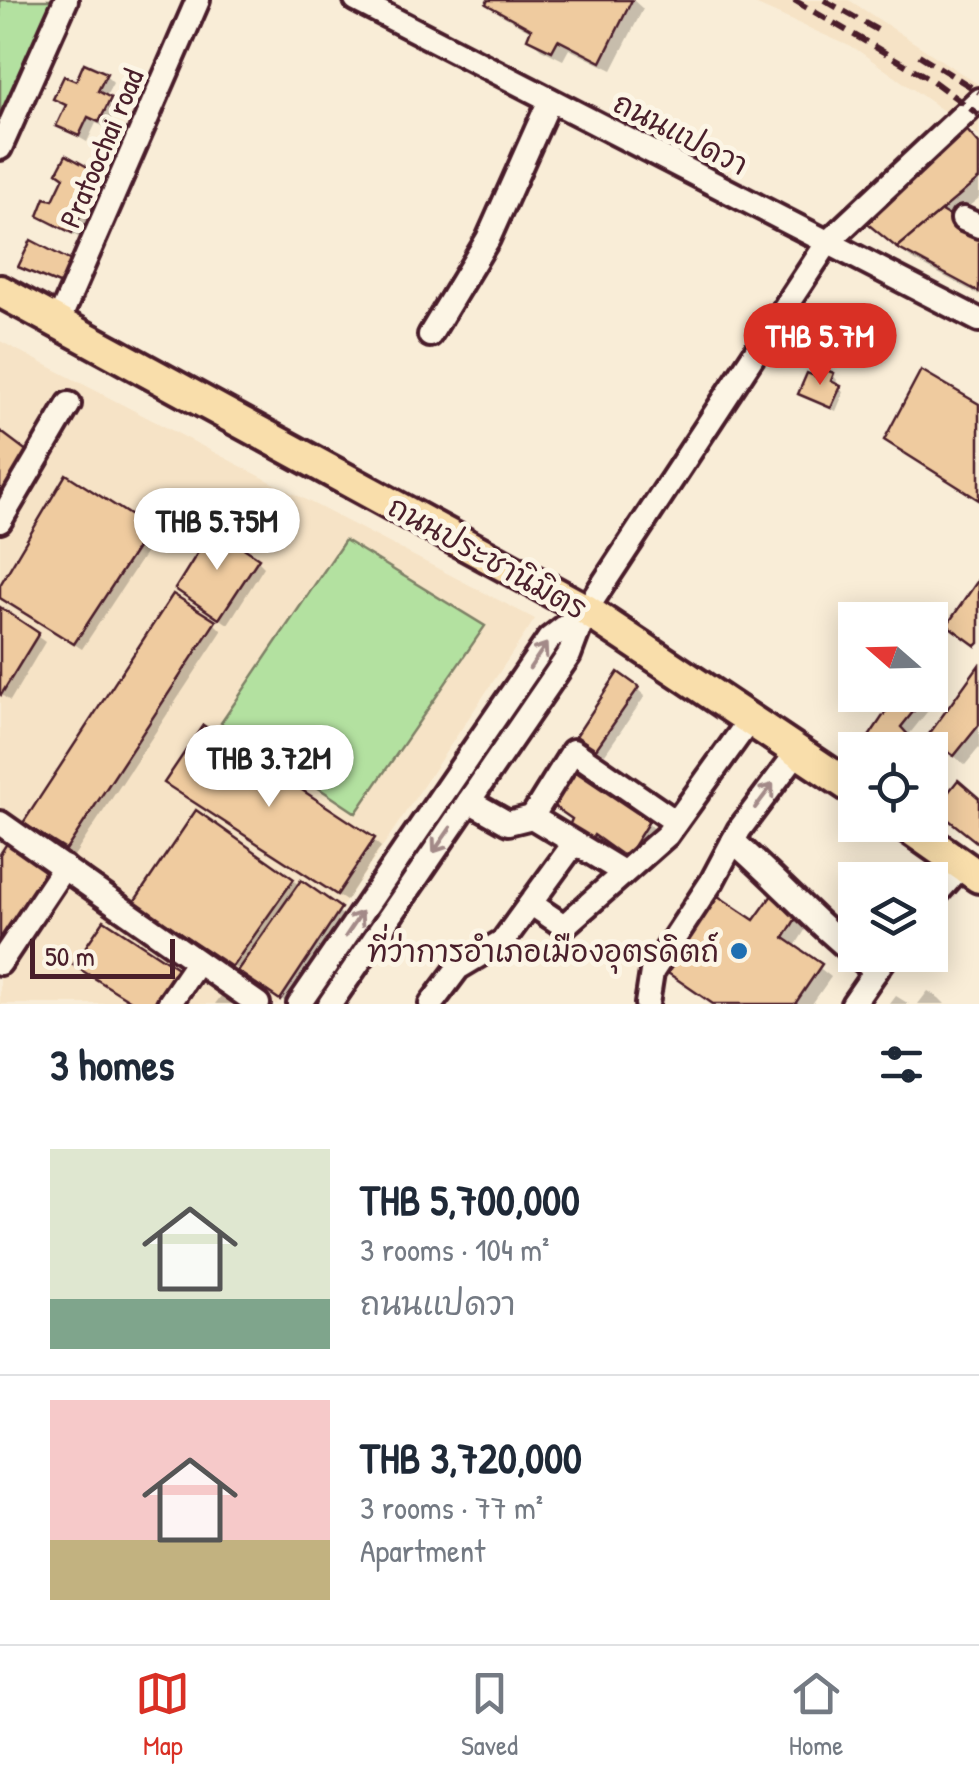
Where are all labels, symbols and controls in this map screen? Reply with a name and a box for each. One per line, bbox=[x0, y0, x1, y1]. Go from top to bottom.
street label: Pratoochai road bbox=[50, 62, 153, 234]
street label: ถนนแปดวา bbox=[607, 82, 755, 184]
pin: THB 5.7M bbox=[717, 303, 923, 388]
text: THB 5.7M bbox=[766, 314, 874, 357]
street label: ถนนประชานิมิตร bbox=[382, 486, 594, 628]
pin: THB 5.75M bbox=[103, 488, 331, 573]
text: THB 5.75M bbox=[156, 499, 278, 542]
north arrow bbox=[838, 602, 948, 712]
map controls bbox=[838, 602, 948, 972]
one-way arrow bbox=[527, 642, 548, 670]
pin: THB 3.72M bbox=[155, 725, 383, 810]
button: locate bbox=[838, 732, 948, 842]
text: THB 3.72M bbox=[207, 736, 331, 779]
one-way arrow bbox=[754, 782, 775, 810]
one-way arrow bbox=[432, 826, 453, 854]
button: layers bbox=[838, 862, 948, 972]
one-way arrow bbox=[343, 910, 364, 938]
place label: ที่ว่าการอำเภอเมืองอุตรดิตถ์ bbox=[367, 923, 719, 974]
scale bar bbox=[30, 934, 175, 978]
text: 50 m bbox=[45, 937, 95, 975]
marker: ที่ว่าการอำเภอเมืองอุตรดิตถ์ bbox=[728, 940, 750, 962]
text: 3 homes bbox=[50, 1036, 175, 1093]
icon: filters bbox=[874, 1037, 929, 1092]
text: THB 5,700,000 bbox=[360, 1171, 580, 1228]
icon: home bbox=[130, 1189, 250, 1309]
text: 3 rooms · 104 m² bbox=[360, 1228, 549, 1271]
text: ถนนแปดวา bbox=[360, 1282, 515, 1325]
text: THB 3,720,000 bbox=[360, 1429, 582, 1486]
icon: home bbox=[130, 1440, 250, 1560]
text: 3 rooms · 77 m² bbox=[360, 1486, 543, 1529]
text: Apartment bbox=[360, 1529, 485, 1572]
tab: Map bbox=[135, 1666, 190, 1764]
tab: Saved bbox=[461, 1666, 518, 1764]
tab: Home bbox=[789, 1666, 844, 1764]

